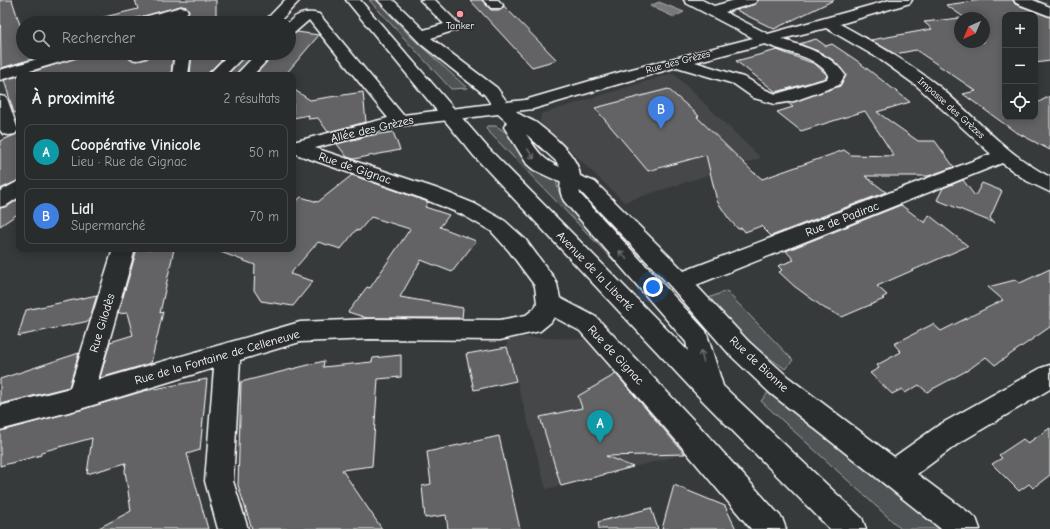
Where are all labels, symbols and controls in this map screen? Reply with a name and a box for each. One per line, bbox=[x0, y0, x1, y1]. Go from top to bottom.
marker: Tanker bbox=[455, 9, 465, 19]
north arrow bbox=[954, 12, 990, 48]
map controls bbox=[1002, 12, 1038, 120]
button: + bbox=[1002, 12, 1038, 48]
search box bbox=[16, 16, 296, 60]
place label: Tanker bbox=[446, 20, 474, 32]
icon: search bbox=[30, 27, 52, 49]
text: Rechercher bbox=[62, 29, 135, 47]
street label: Rue des Grèzes bbox=[644, 48, 712, 76]
button: − bbox=[1002, 48, 1038, 84]
street label: Impasse des Grèzes bbox=[915, 75, 987, 141]
button: locate bbox=[1002, 84, 1038, 120]
text: À proximité bbox=[32, 89, 115, 108]
text: 2 résultats bbox=[224, 91, 280, 106]
pin: B bbox=[648, 96, 674, 129]
street label: Allée des Grèzes bbox=[329, 113, 415, 145]
text: Coopérative Vinicole bbox=[71, 136, 201, 154]
text: A bbox=[42, 145, 50, 160]
text: 50 m bbox=[249, 145, 279, 160]
street label: Rue de Gignac bbox=[317, 149, 393, 187]
one-way arrow bbox=[527, 149, 535, 160]
text: Lieu · Rue de Gignac bbox=[71, 154, 187, 169]
street label: Rue de Padirac bbox=[803, 198, 881, 239]
text: Lidl bbox=[71, 200, 94, 218]
text: B bbox=[42, 209, 50, 224]
text: 70 m bbox=[250, 209, 279, 224]
text: Supermarché bbox=[71, 218, 145, 233]
street label: Avenue de la Liberté bbox=[554, 228, 636, 314]
one-way arrow bbox=[619, 250, 628, 260]
your location bbox=[643, 277, 663, 297]
street label: Rue Gilodès bbox=[86, 292, 118, 354]
street label: Rue de Gignac bbox=[585, 322, 647, 388]
street label: Rue de la Fontaine de Celleneuve bbox=[133, 327, 301, 387]
street label: Rue de Bionne bbox=[727, 333, 791, 395]
one-way arrow bbox=[698, 349, 705, 362]
pin: A bbox=[587, 410, 613, 443]

